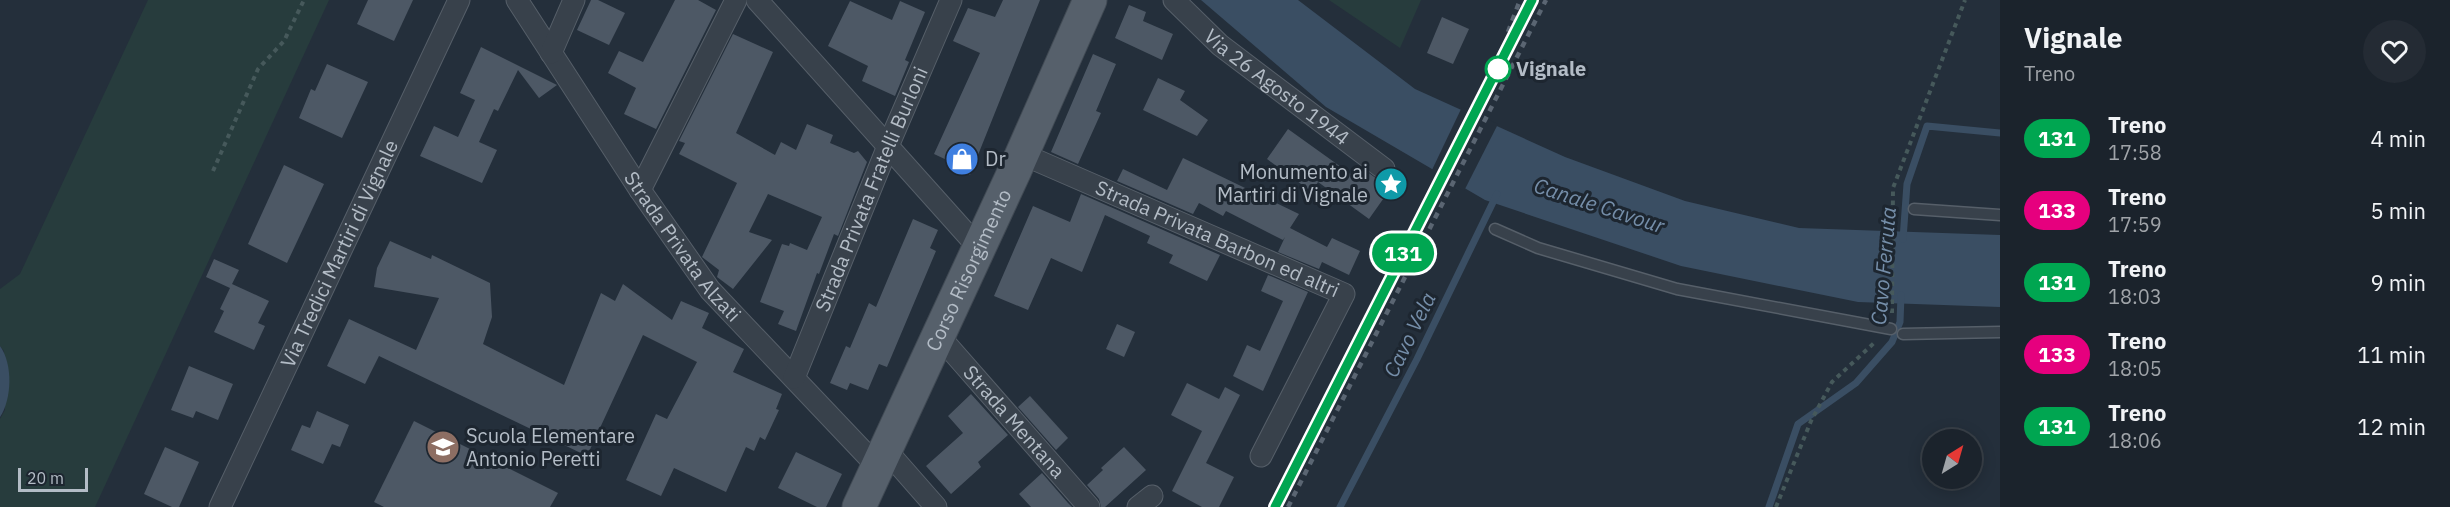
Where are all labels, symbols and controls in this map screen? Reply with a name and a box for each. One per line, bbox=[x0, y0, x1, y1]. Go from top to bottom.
text: Vignale bbox=[2024, 19, 2123, 56]
button: heart bbox=[2363, 20, 2426, 83]
street label: Via 26 Agosto 1944 bbox=[1198, 23, 1355, 151]
place label: Vignale bbox=[1516, 55, 1586, 82]
marker: Vignale bbox=[1485, 56, 1511, 82]
text: Treno bbox=[2024, 60, 2075, 87]
street label: Strada Privata Fratelli Burloni bbox=[808, 62, 934, 316]
text: Treno bbox=[2108, 110, 2167, 139]
text: 131 bbox=[2038, 124, 2076, 152]
text: 4 min bbox=[2370, 124, 2426, 153]
street label: Via Tredici Martiri di Vignale bbox=[274, 135, 404, 372]
text: 17:58 bbox=[2108, 139, 2162, 166]
shop icon: Dr bbox=[944, 141, 980, 177]
place label: Dr bbox=[985, 145, 1006, 172]
place label: Monumento ai Martiri di Vignale bbox=[1217, 158, 1368, 208]
street label: Strada Privata Alzati bbox=[618, 166, 747, 327]
place icon: Monumento ai Martiri di Vignale bbox=[1373, 166, 1409, 202]
water label: Canale Cavour bbox=[1531, 171, 1669, 240]
street label: Strada Privata Barbon ed altri bbox=[1091, 174, 1344, 303]
text: Treno bbox=[2108, 182, 2167, 211]
street label: Corso Risorgimento bbox=[919, 184, 1017, 355]
text: 133 bbox=[2038, 196, 2076, 224]
text: 5 min bbox=[2370, 196, 2426, 225]
water label: Cavo Ferruta bbox=[1864, 206, 1902, 326]
text: 17:59 bbox=[2108, 211, 2162, 238]
line badge: 131 bbox=[1368, 234, 1438, 272]
text: 131 bbox=[1384, 239, 1422, 267]
text: Treno bbox=[2108, 254, 2167, 283]
text: 131 bbox=[2038, 268, 2076, 296]
text: 9 min bbox=[2370, 268, 2426, 297]
text: 18:03 bbox=[2108, 283, 2162, 310]
water label: Cavo Vela bbox=[1376, 287, 1442, 382]
text: Treno bbox=[2108, 326, 2167, 355]
text: 133 bbox=[2038, 340, 2076, 368]
text: 11 min bbox=[2357, 340, 2426, 369]
text: 18:05 bbox=[2108, 355, 2162, 382]
street label: Strada Mentana bbox=[958, 359, 1072, 484]
text: Treno bbox=[2108, 398, 2167, 427]
text: 131 bbox=[2038, 412, 2076, 440]
text: 12 min bbox=[2357, 412, 2426, 441]
place label: Scuola Elementare Antonio Peretti bbox=[466, 422, 635, 472]
text: 18:06 bbox=[2108, 427, 2162, 454]
school or university icon: Scuola Elementare Antonio Peretti bbox=[425, 429, 461, 465]
north arrow bbox=[1922, 429, 1982, 489]
map controls bbox=[1922, 429, 1982, 489]
scale bar bbox=[18, 465, 88, 492]
text: 20 m bbox=[27, 468, 64, 488]

